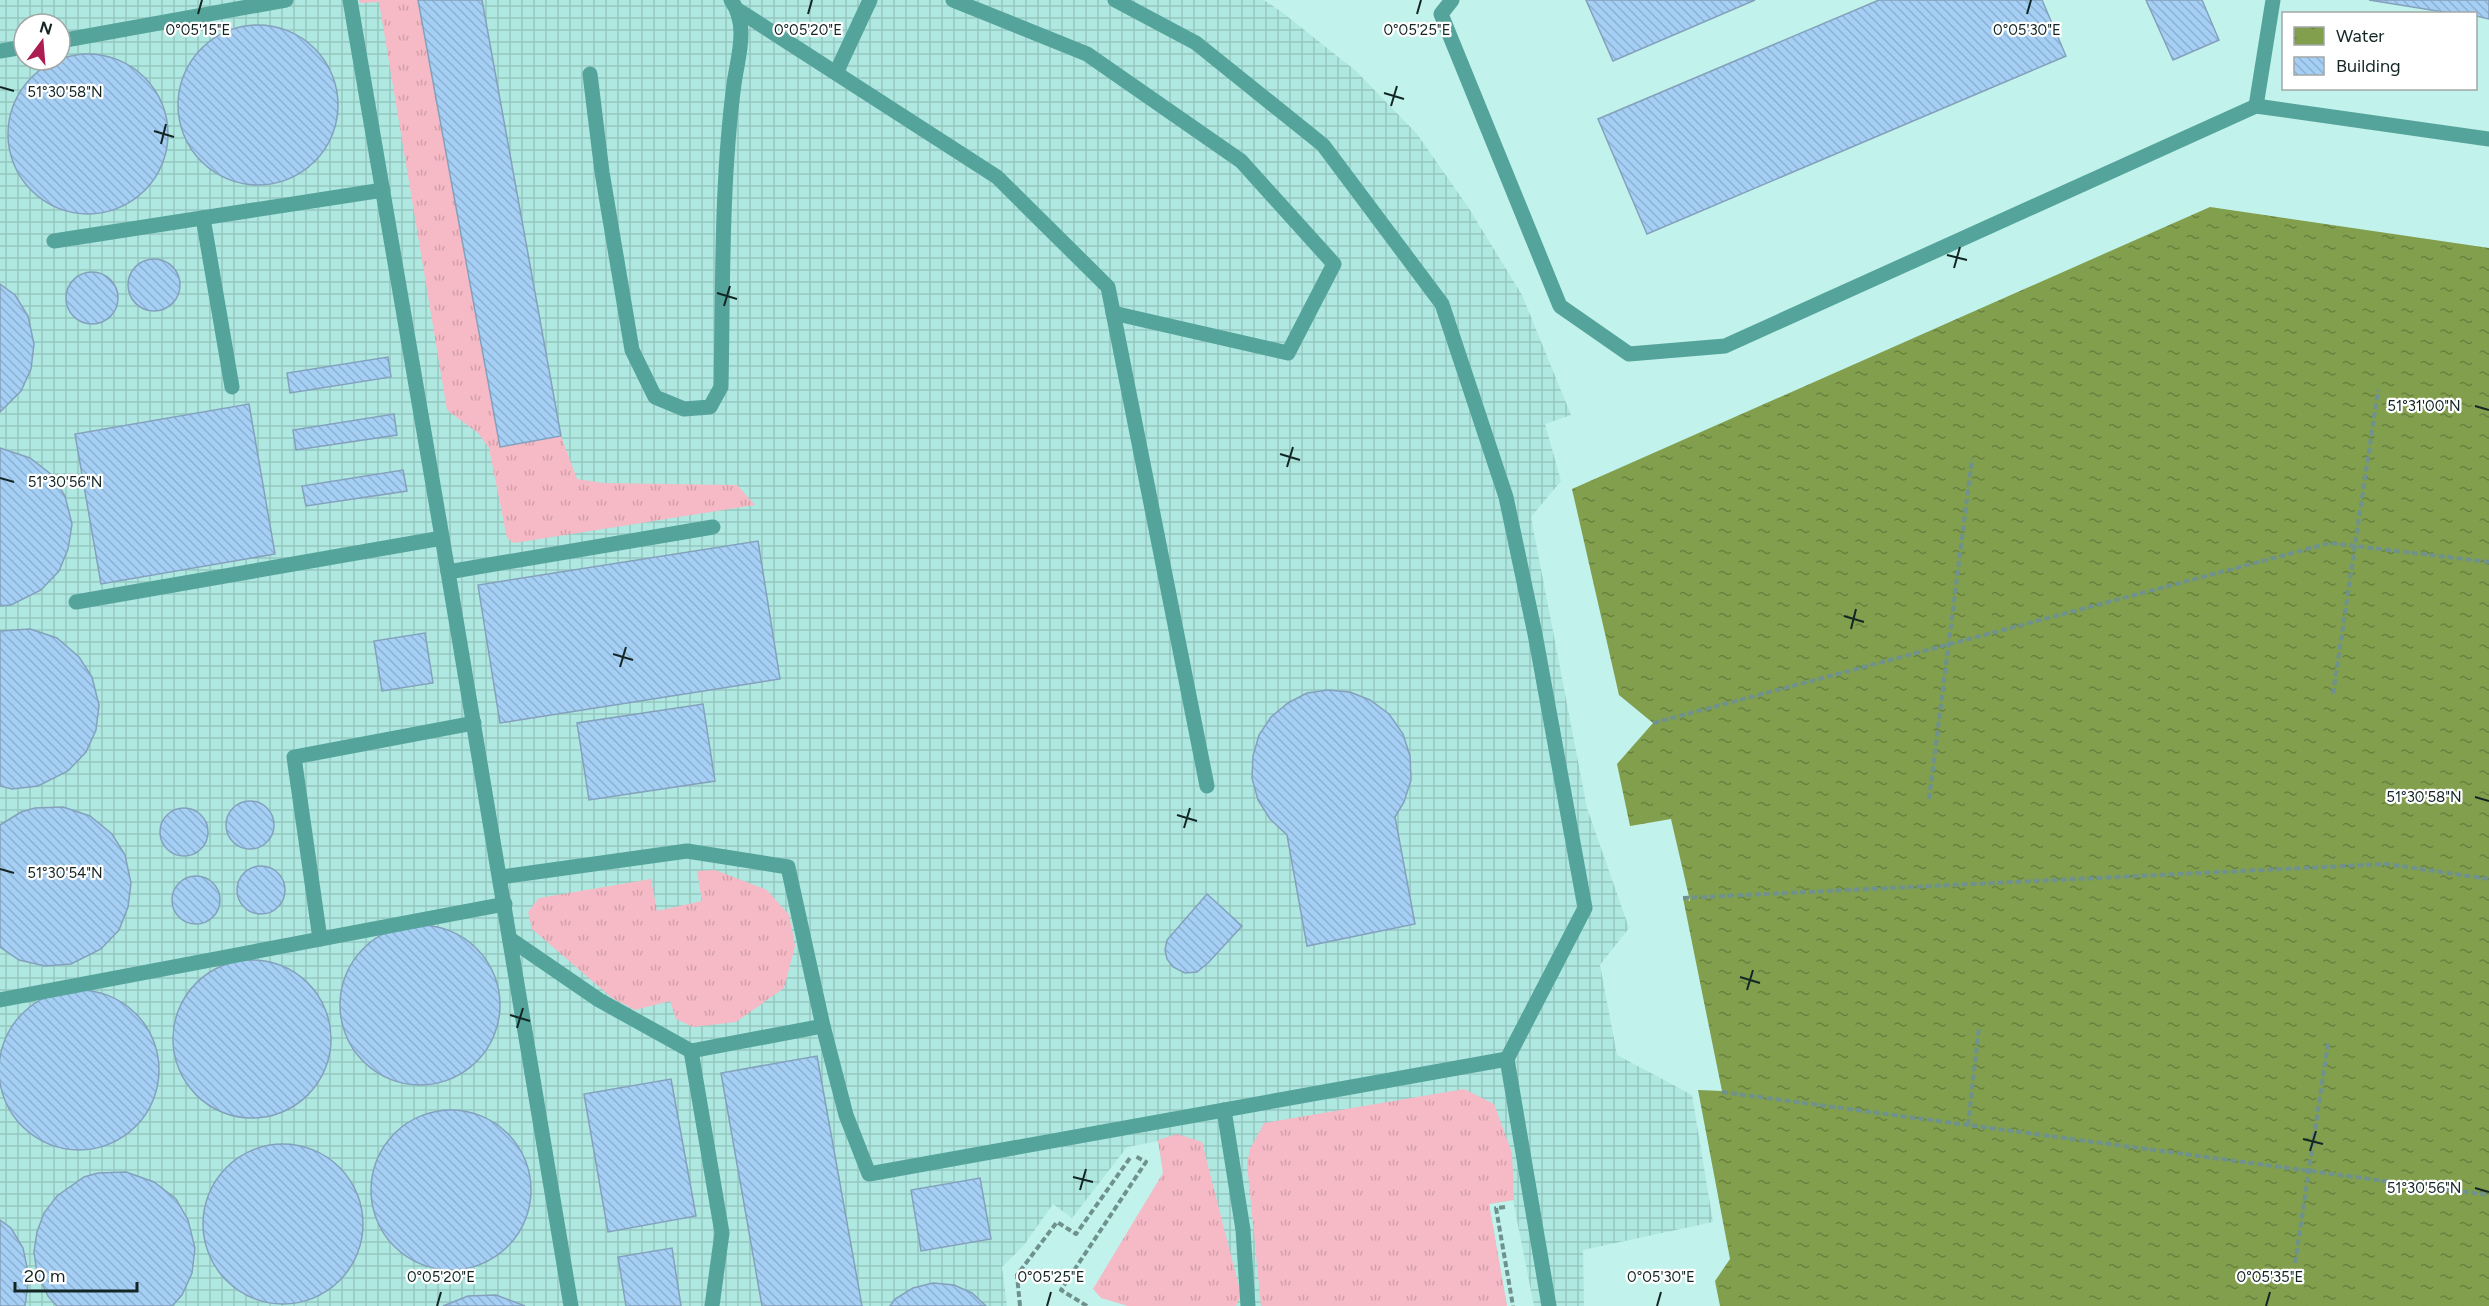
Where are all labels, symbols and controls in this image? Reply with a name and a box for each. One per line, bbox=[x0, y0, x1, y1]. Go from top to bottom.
north arrow bbox=[12, 12, 72, 72]
legend bbox=[2282, 12, 2477, 90]
text: N bbox=[37, 17, 55, 39]
text: 0°05'15"E bbox=[166, 21, 230, 39]
text: 0°05'20"E bbox=[774, 21, 842, 39]
text: 0°05'25"E bbox=[1383, 21, 1451, 39]
text: 0°05'30"E bbox=[1993, 21, 2061, 39]
text: Water bbox=[2336, 25, 2384, 47]
text: Building bbox=[2336, 55, 2401, 77]
text: 51°30'58"N bbox=[27, 83, 103, 101]
text: 51°31'00"N bbox=[2387, 397, 2461, 415]
text: 51°30'56"N bbox=[28, 473, 102, 491]
text: 51°30'58"N bbox=[2386, 788, 2462, 806]
text: 51°30'54"N bbox=[27, 864, 103, 882]
text: 51°30'56"N bbox=[2387, 1179, 2461, 1197]
scale bar bbox=[15, 1255, 136, 1293]
text: 20 m bbox=[24, 1265, 65, 1287]
text: 0°05'20"E bbox=[407, 1268, 475, 1286]
text: 0°05'25"E bbox=[1017, 1268, 1085, 1286]
text: 0°05'30"E bbox=[1627, 1268, 1695, 1286]
text: 0°05'35"E bbox=[2237, 1268, 2303, 1286]

